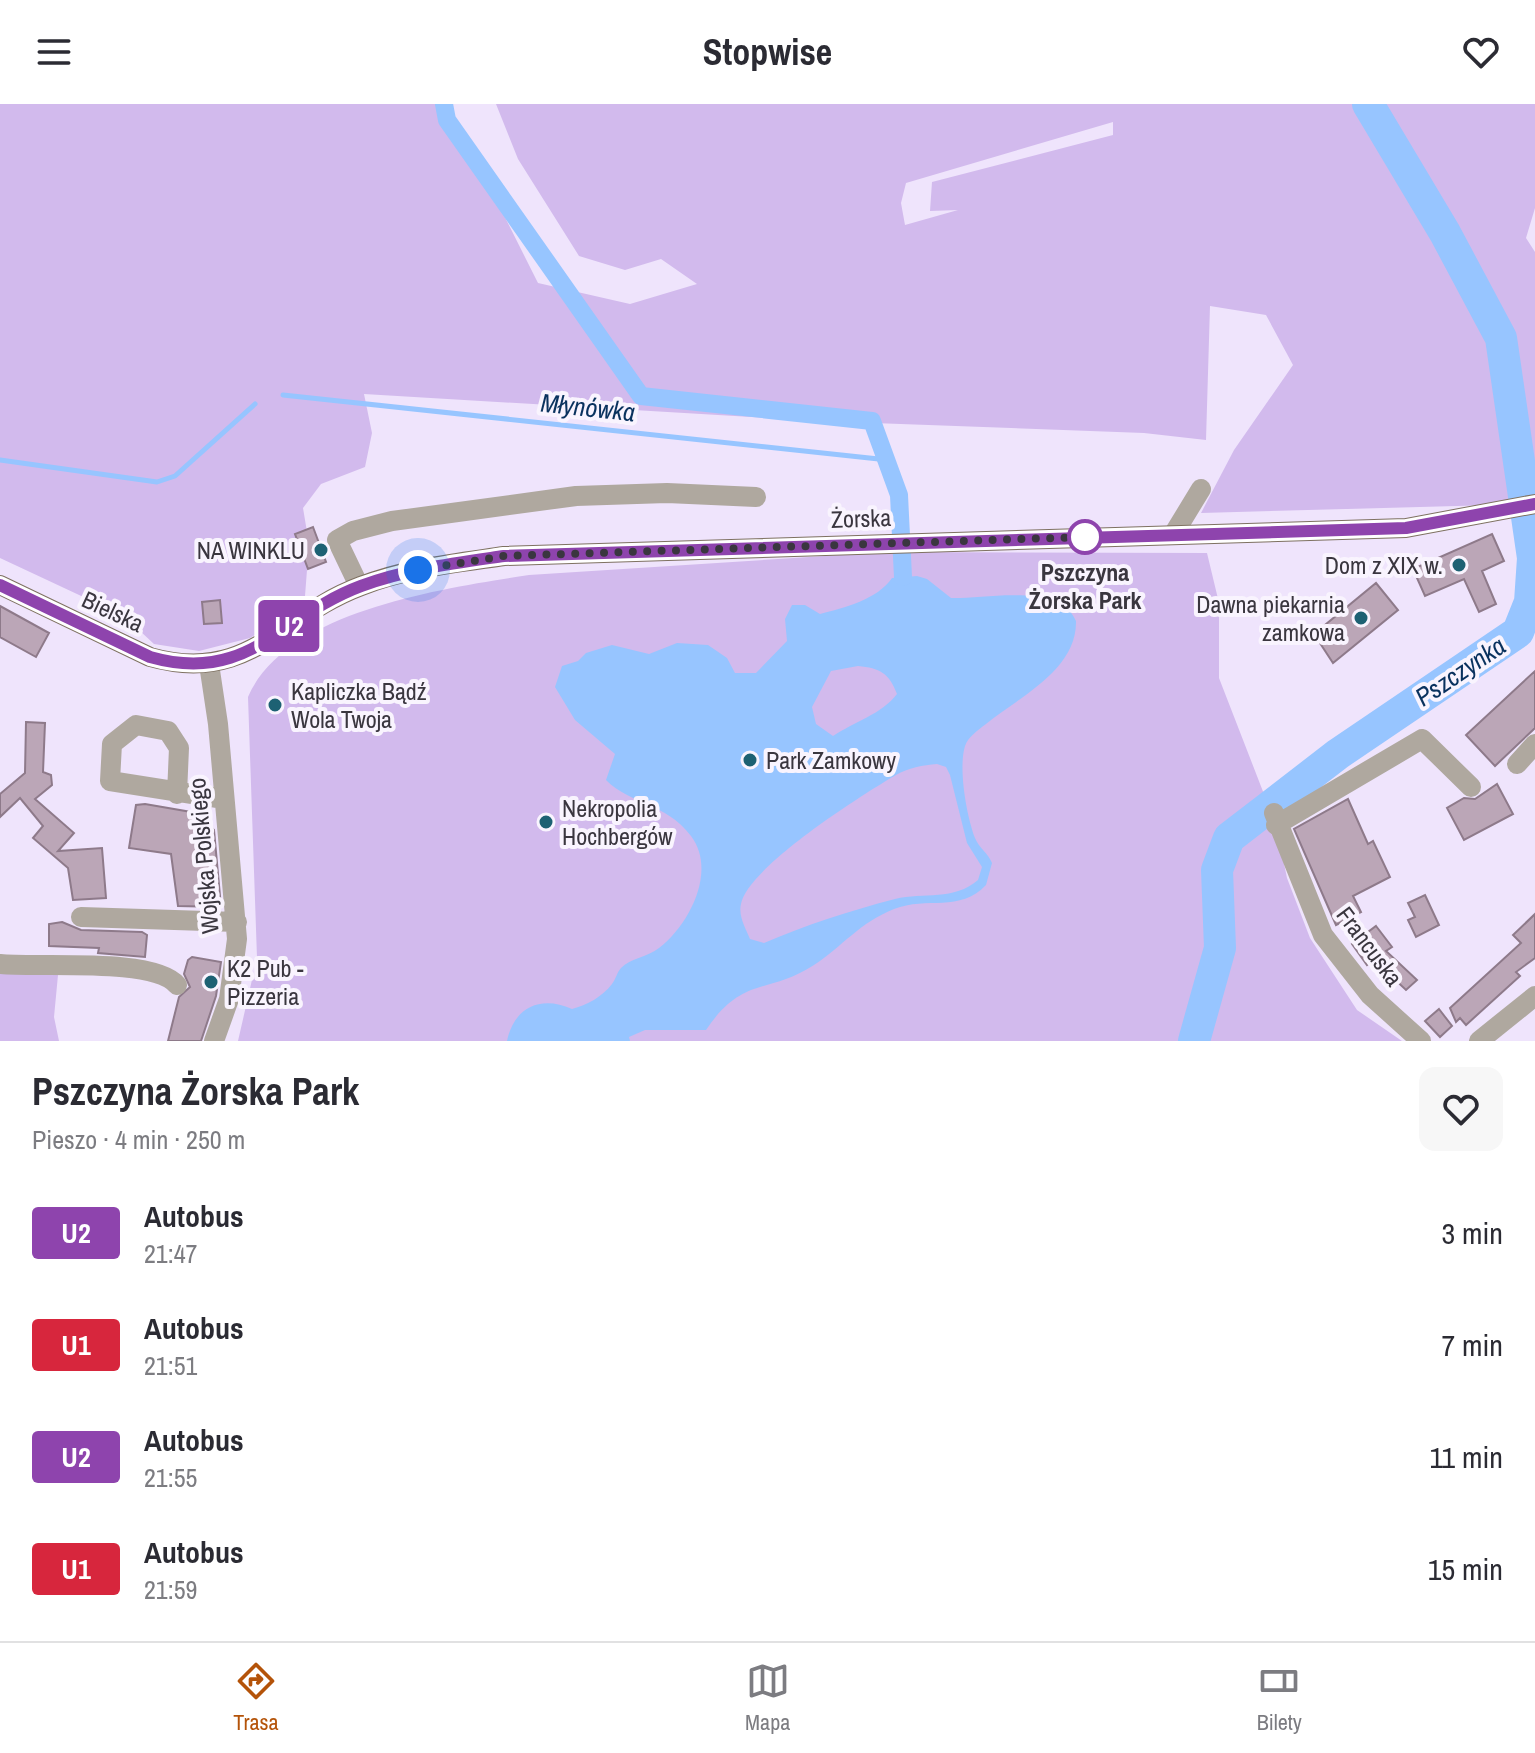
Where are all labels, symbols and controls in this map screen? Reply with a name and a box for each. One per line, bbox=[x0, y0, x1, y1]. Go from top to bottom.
text: Stopwise bbox=[703, 28, 832, 76]
icon: menu bbox=[32, 30, 76, 74]
icon: heart bbox=[1459, 30, 1503, 74]
water label: Młynówka bbox=[539, 385, 637, 429]
street label: Żorska bbox=[830, 501, 892, 535]
marker: Pszczyna Żorska Park bbox=[1068, 520, 1102, 554]
place label: NA WINKLU bbox=[197, 534, 305, 566]
marker: NA WINKLU bbox=[312, 541, 330, 559]
place label: Dom z XIX w. bbox=[1325, 549, 1443, 581]
your location bbox=[398, 550, 438, 590]
place label: Pszczyna Żorska Park bbox=[1029, 556, 1141, 616]
marker: Dom z XIX w. bbox=[1450, 556, 1468, 574]
street label: Bielska bbox=[77, 583, 149, 639]
place label: Dawna piekarnia zamkowa bbox=[1196, 588, 1345, 648]
line badge: U2 bbox=[253, 600, 325, 652]
text: U2 bbox=[274, 607, 304, 645]
marker: Dawna piekarnia zamkowa bbox=[1352, 609, 1370, 627]
water label: Pszczynka bbox=[1408, 628, 1512, 714]
place label: Kapliczka Bądź Wola Twoja bbox=[291, 675, 427, 735]
marker: Kapliczka Bądź Wola Twoja bbox=[266, 696, 284, 714]
place label: Park Zamkowy bbox=[766, 744, 896, 776]
marker: Park Zamkowy bbox=[741, 751, 759, 769]
street label: Wojska Polskiego bbox=[180, 777, 226, 935]
place label: Nekropolia Hochbergów bbox=[562, 792, 673, 852]
marker: Nekropolia Hochbergów bbox=[537, 813, 555, 831]
street label: Francuska bbox=[1330, 900, 1410, 992]
place label: K2 Pub - Pizzeria bbox=[227, 952, 304, 1012]
marker: K2 Pub - Pizzeria bbox=[202, 973, 220, 991]
text: Pszczyna Żorska Park bbox=[32, 1066, 359, 1117]
button: heart bbox=[1419, 1067, 1503, 1151]
text: Pieszo · 4 min · 250 m bbox=[32, 1122, 245, 1157]
text: Autobus bbox=[144, 1196, 244, 1236]
text: 3 min bbox=[1441, 1213, 1503, 1253]
text: U2 bbox=[61, 1214, 91, 1252]
text: 21:47 bbox=[144, 1236, 197, 1271]
text: Autobus bbox=[144, 1308, 244, 1348]
text: 7 min bbox=[1441, 1325, 1503, 1365]
text: U1 bbox=[61, 1326, 91, 1364]
text: 21:51 bbox=[144, 1348, 197, 1383]
text: Autobus bbox=[144, 1420, 244, 1460]
text: 11 min bbox=[1430, 1437, 1503, 1477]
text: U2 bbox=[61, 1438, 91, 1476]
text: 21:55 bbox=[144, 1460, 197, 1495]
text: Autobus bbox=[144, 1532, 244, 1572]
text: 15 min bbox=[1428, 1549, 1503, 1589]
text: U1 bbox=[61, 1550, 91, 1588]
text: 21:59 bbox=[144, 1572, 197, 1607]
tab: Trasa bbox=[233, 1659, 279, 1737]
tab: Mapa bbox=[745, 1659, 790, 1737]
tab: Bilety bbox=[1257, 1659, 1302, 1737]

